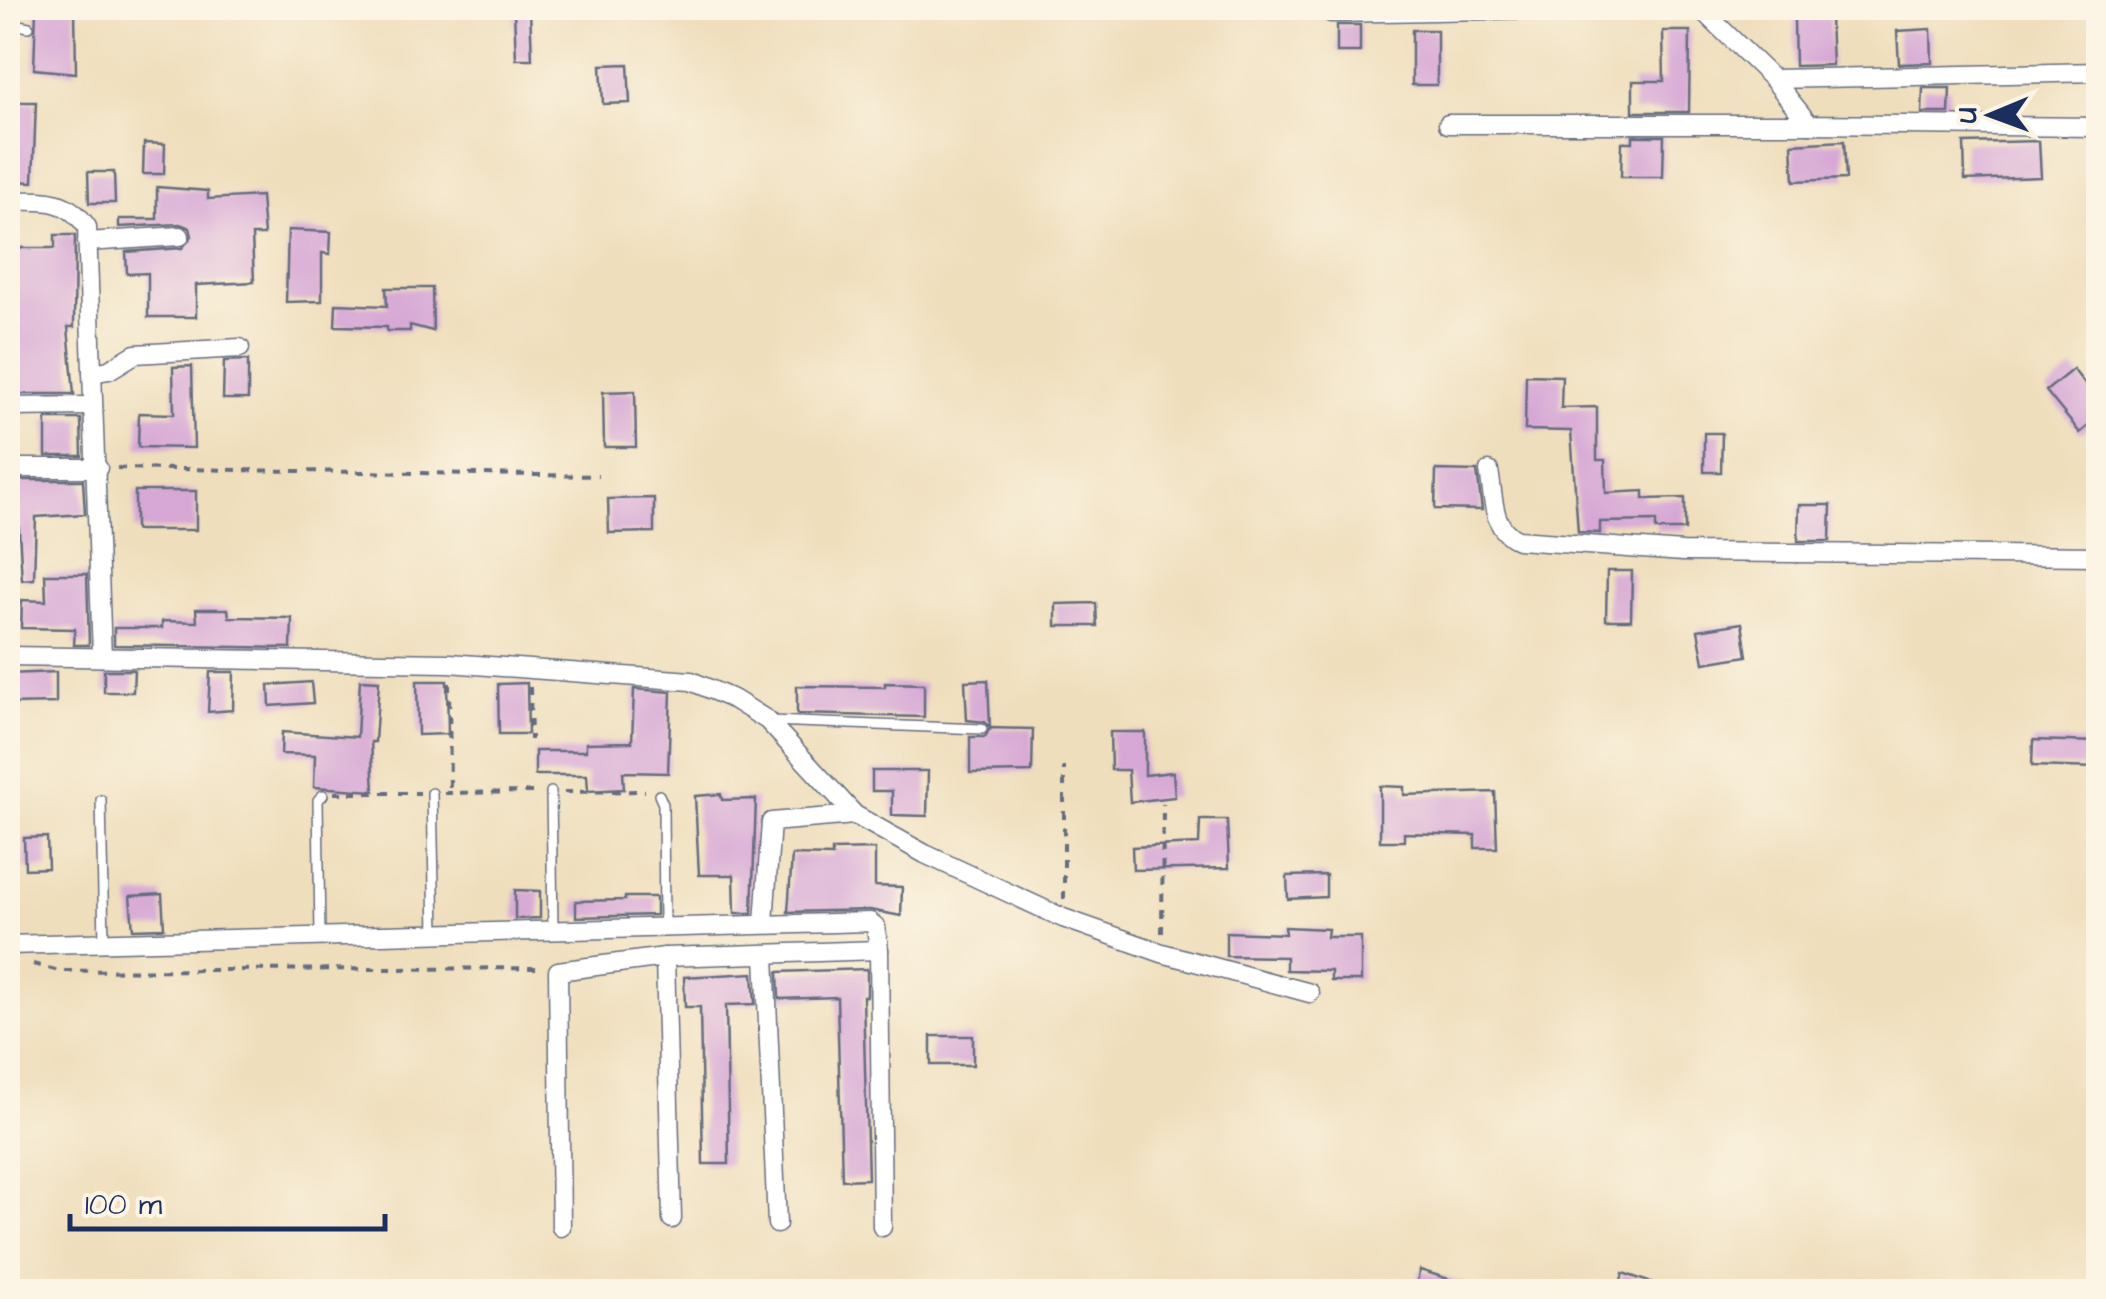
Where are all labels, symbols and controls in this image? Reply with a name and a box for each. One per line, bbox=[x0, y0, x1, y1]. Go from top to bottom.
north arrow bbox=[1941, 65, 2041, 165]
text: U bbox=[1948, 107, 1987, 124]
scale bar bbox=[70, 1169, 385, 1231]
text: 100 m bbox=[85, 1184, 163, 1226]

